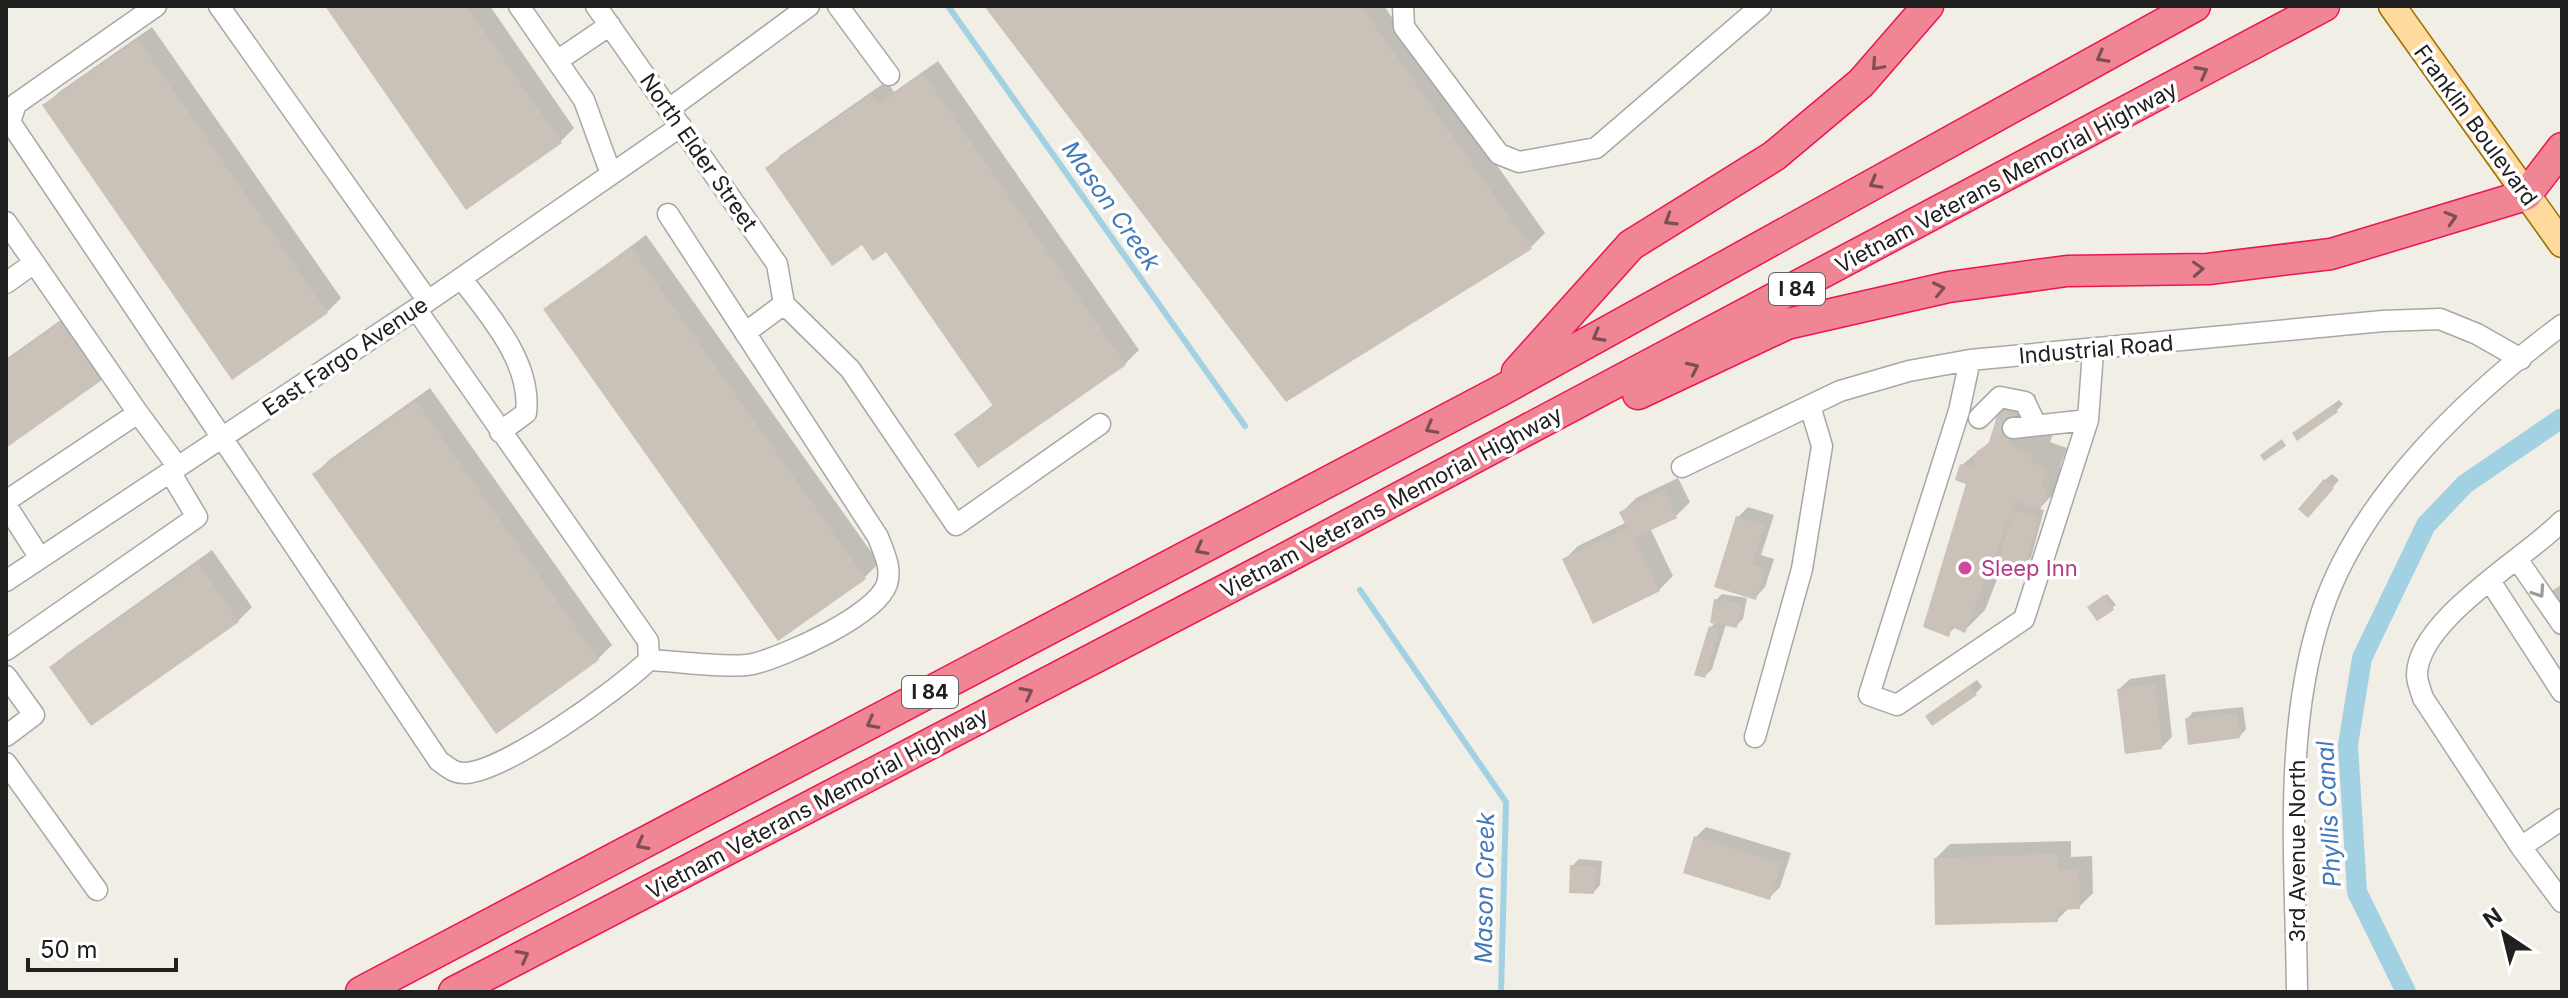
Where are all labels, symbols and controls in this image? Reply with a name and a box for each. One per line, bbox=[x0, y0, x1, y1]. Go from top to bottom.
street label: Franklin Boulevard bbox=[2409, 40, 2543, 210]
one-way arrow bbox=[2096, 48, 2110, 63]
one-way arrow bbox=[1873, 55, 1887, 70]
one-way arrow bbox=[2193, 66, 2208, 81]
street label: North Elder Street bbox=[635, 68, 763, 236]
street label: Vietnam Veterans Memorial Highway bbox=[1831, 76, 2181, 278]
water label: Mason Creek bbox=[1056, 135, 1167, 277]
one-way arrow bbox=[1869, 174, 1883, 189]
one-way arrow bbox=[1664, 211, 1679, 226]
one-way arrow bbox=[2444, 211, 2458, 227]
one-way arrow bbox=[2192, 261, 2205, 278]
road number: I 84 bbox=[1769, 273, 1825, 305]
one-way arrow bbox=[1932, 281, 1945, 298]
street label: East Fargo Avenue bbox=[258, 291, 432, 421]
one-way arrow bbox=[1592, 327, 1607, 342]
street label: Industrial Road bbox=[2018, 329, 2174, 369]
one-way arrow bbox=[1684, 362, 1699, 378]
street label: Vietnam Veterans Memorial Highway bbox=[1216, 401, 1566, 603]
one-way arrow bbox=[1424, 418, 1439, 433]
one-way arrow bbox=[1194, 539, 1209, 554]
place label: Sleep Inn bbox=[1981, 555, 2078, 581]
marker: Sleep Inn bbox=[1956, 559, 1974, 577]
one-way arrow bbox=[2530, 583, 2545, 598]
road number: I 84 bbox=[902, 676, 958, 708]
one-way arrow bbox=[1019, 688, 1033, 703]
street label: Vietnam Veterans Memorial Highway bbox=[642, 702, 992, 904]
one-way arrow bbox=[865, 713, 880, 728]
water label: Phyllis Canal bbox=[2310, 740, 2347, 888]
street label: 3rd Avenue North bbox=[2284, 759, 2310, 943]
water label: Mason Creek bbox=[1469, 811, 1500, 964]
one-way arrow bbox=[635, 834, 650, 849]
north arrow bbox=[2464, 894, 2544, 974]
text: N bbox=[2478, 902, 2507, 933]
scale bar bbox=[28, 922, 176, 972]
text: 50 m bbox=[40, 935, 98, 964]
one-way arrow bbox=[515, 950, 530, 965]

